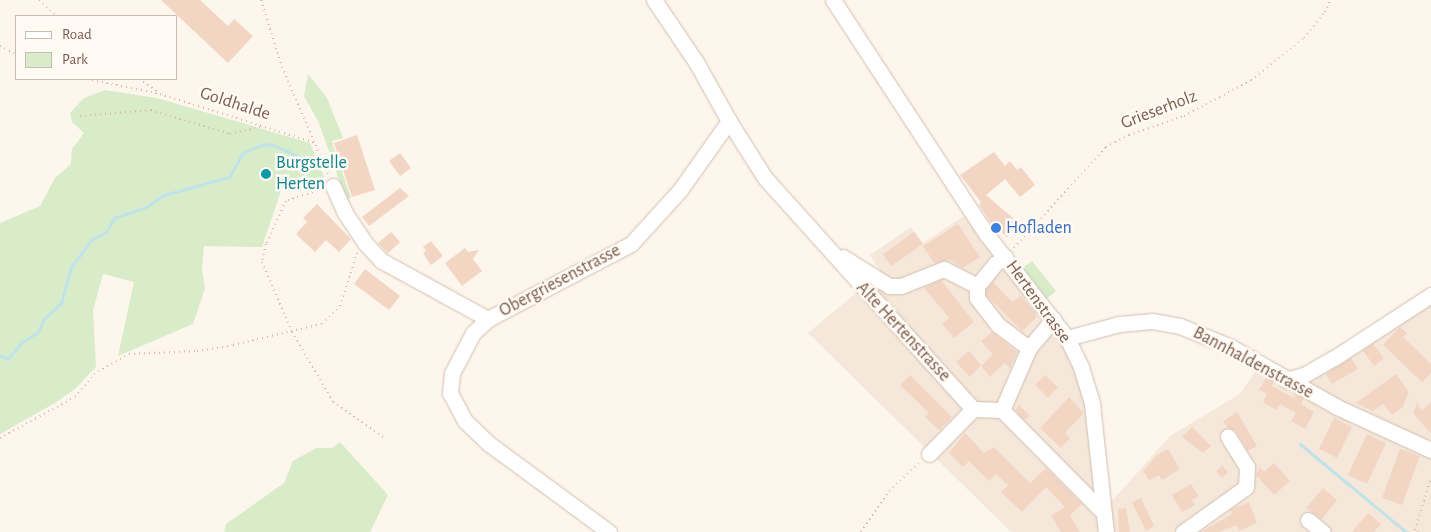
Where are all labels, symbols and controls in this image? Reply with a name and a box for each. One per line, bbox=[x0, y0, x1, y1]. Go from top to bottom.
legend bbox=[15, 15, 178, 80]
text: Road bbox=[62, 27, 92, 42]
text: Park bbox=[62, 52, 88, 67]
street label: Goldhalde bbox=[197, 82, 273, 126]
street label: Grieserholz bbox=[1118, 86, 1200, 134]
place label: Burgstelle Herten bbox=[276, 153, 347, 195]
marker: Burgstelle Herten bbox=[260, 168, 272, 180]
place label: Hofladen bbox=[1006, 217, 1072, 239]
marker: Hofladen bbox=[990, 222, 1002, 234]
street label: Obergriesenstrasse bbox=[496, 240, 624, 322]
street label: Hertenstrasse bbox=[1001, 256, 1075, 348]
street label: Alte Hertenstrasse bbox=[851, 278, 955, 386]
street label: Bannhaldenstrasse bbox=[1189, 322, 1317, 404]

